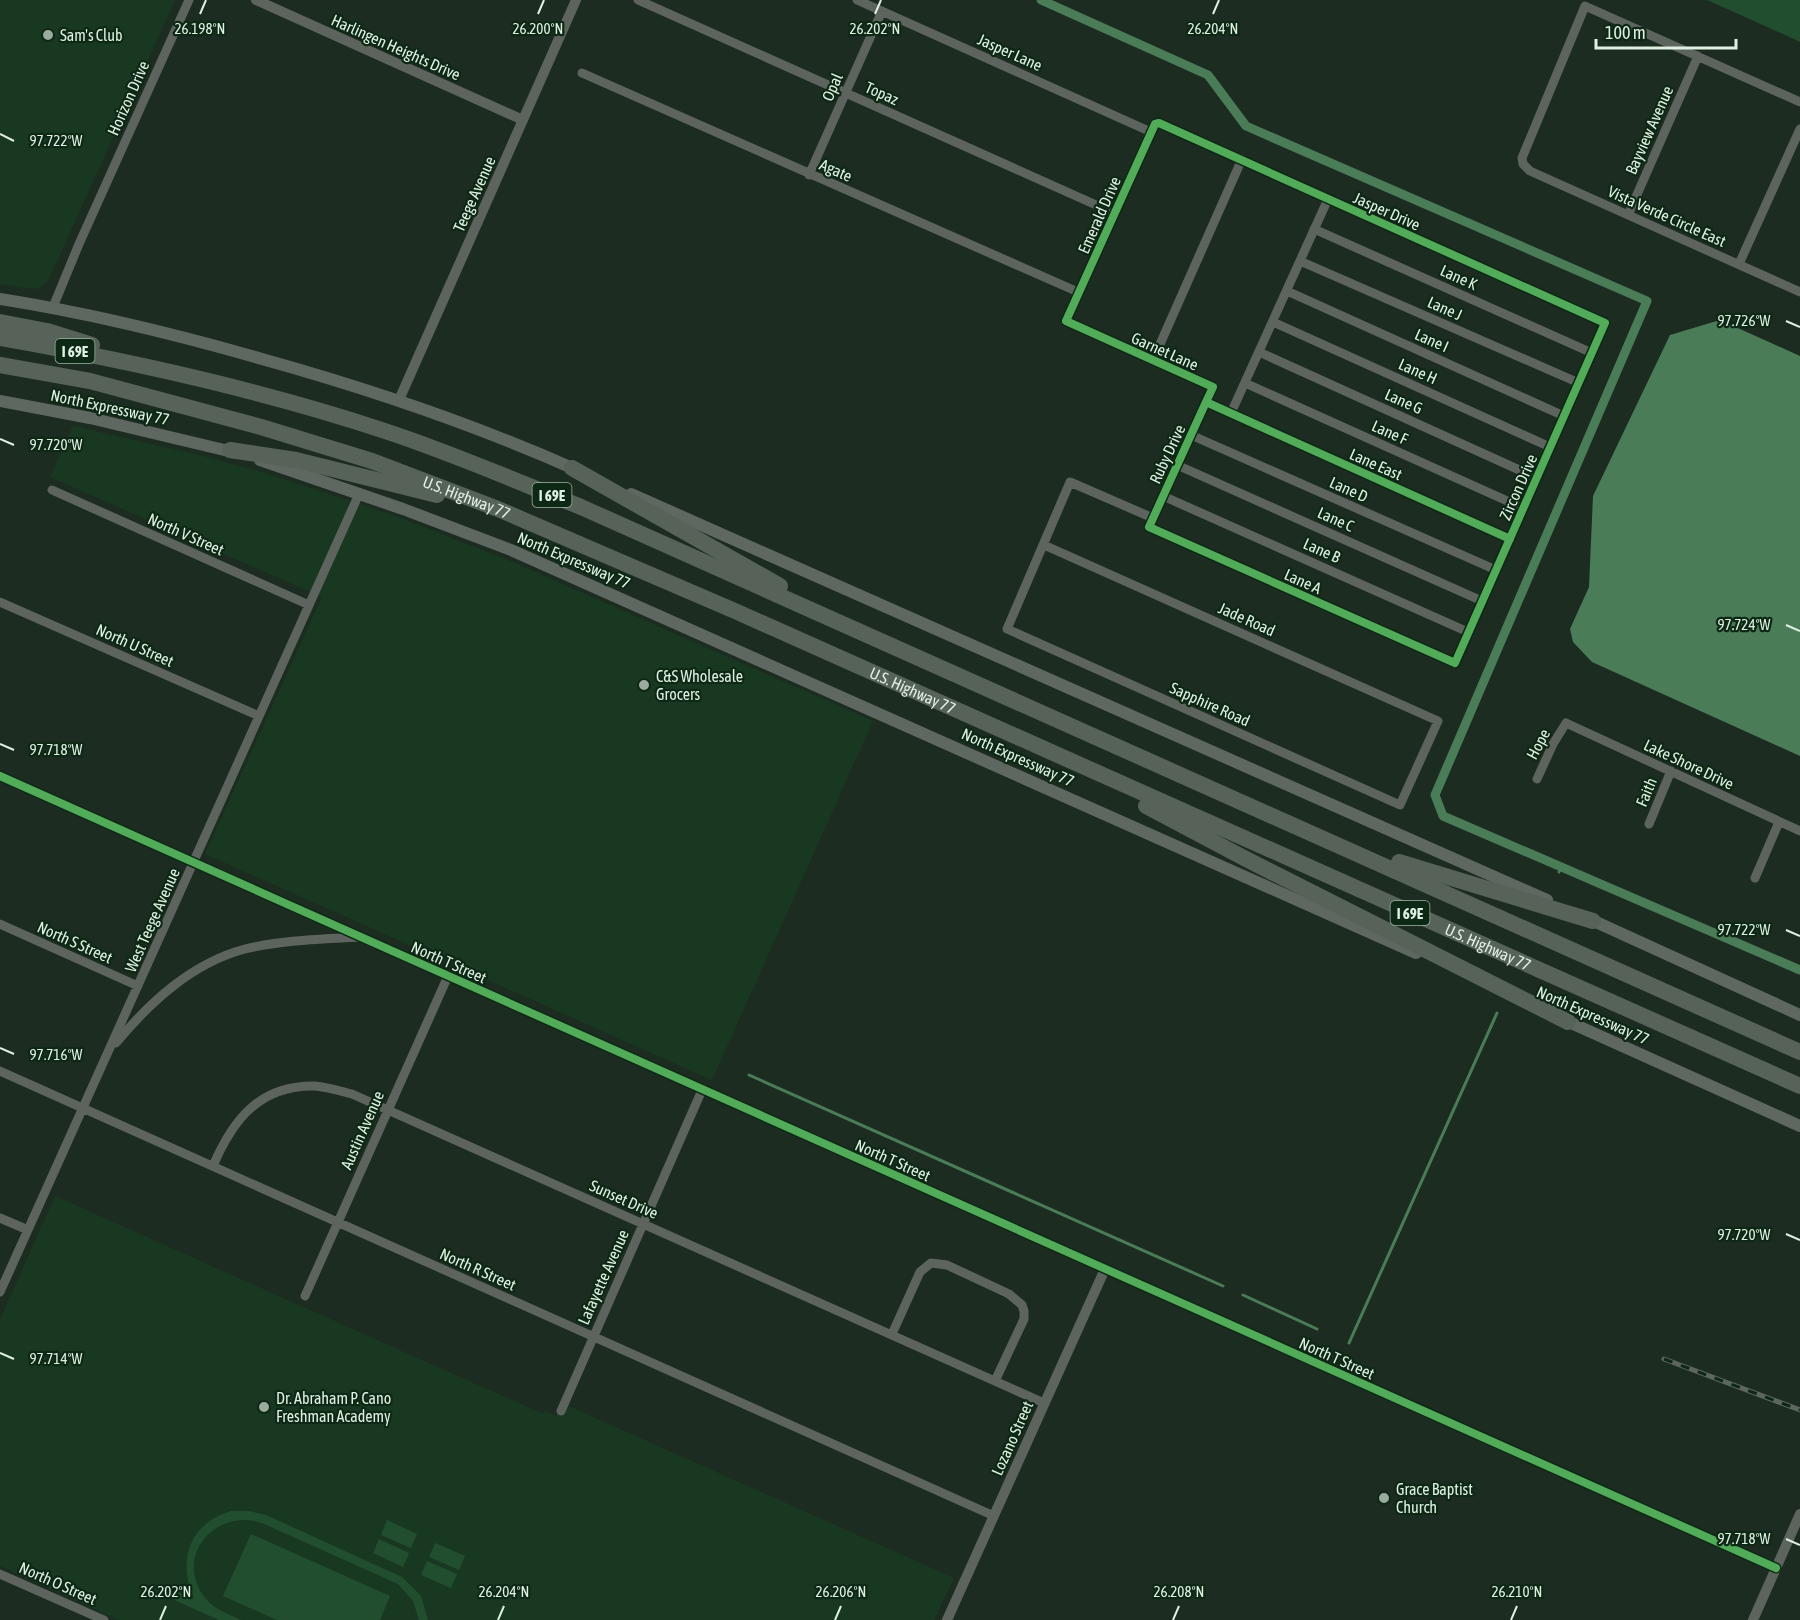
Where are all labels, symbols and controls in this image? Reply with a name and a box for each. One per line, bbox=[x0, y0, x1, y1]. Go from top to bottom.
street label: Harlingen Heights Drive bbox=[328, 10, 463, 84]
scale bar bbox=[1596, 12, 1736, 50]
text: 26.198°N bbox=[175, 20, 225, 37]
text: 26.200°N bbox=[513, 20, 563, 37]
text: 26.202°N bbox=[850, 20, 900, 37]
text: 26.204°N bbox=[1188, 20, 1238, 37]
text: 100 m bbox=[1605, 22, 1646, 43]
place label: Sam's Club bbox=[60, 26, 123, 44]
marker: Sam's Club bbox=[41, 28, 55, 42]
street label: Jasper Lane bbox=[975, 30, 1045, 75]
street label: Horizon Drive bbox=[104, 58, 152, 138]
street label: Opal bbox=[818, 70, 847, 104]
street label: Topaz bbox=[862, 78, 902, 109]
street label: Bayview Avenue bbox=[1621, 83, 1677, 177]
text: 97.722°W bbox=[30, 132, 83, 149]
street label: Teege Avenue bbox=[449, 153, 500, 235]
street label: Agate bbox=[817, 155, 855, 186]
street label: Emerald Drive bbox=[1074, 174, 1124, 256]
street label: Vista Verde Circle East bbox=[1605, 182, 1729, 250]
street label: Jasper Drive bbox=[1350, 188, 1423, 235]
street label: Lane K bbox=[1438, 261, 1480, 293]
street label: Lane J bbox=[1425, 292, 1465, 324]
text: 97.726°W bbox=[1718, 312, 1771, 329]
street label: Lane I bbox=[1412, 325, 1452, 355]
street label: Garnet Lane bbox=[1129, 328, 1201, 374]
road number: I 69E bbox=[56, 339, 94, 363]
street label: Lane H bbox=[1396, 355, 1440, 387]
street label: Lane G bbox=[1382, 385, 1426, 417]
street label: North Expressway 77 bbox=[49, 386, 171, 429]
street label: Lane F bbox=[1369, 416, 1411, 448]
street label: Ruby Drive bbox=[1146, 422, 1189, 487]
text: 97.720°W bbox=[30, 436, 83, 453]
street label: Lane East bbox=[1347, 445, 1405, 484]
street label: Zircon Drive bbox=[1496, 451, 1540, 523]
street label: U.S. Highway 77 bbox=[421, 472, 513, 522]
street label: Lane D bbox=[1327, 473, 1371, 505]
road number: I 69E bbox=[532, 483, 572, 507]
street label: Lane C bbox=[1315, 503, 1357, 535]
street label: North V Street bbox=[145, 509, 227, 559]
street label: North Expressway 77 bbox=[514, 528, 633, 593]
street label: Lane B bbox=[1301, 534, 1344, 566]
street label: Lane A bbox=[1282, 565, 1324, 597]
street label: Jade Road bbox=[1216, 599, 1278, 639]
text: 97.724°W bbox=[1718, 616, 1771, 633]
street label: North U Street bbox=[94, 620, 177, 670]
street label: U.S. Highway 77 bbox=[867, 663, 958, 717]
place label: C&S Wholesale Grocers bbox=[656, 667, 743, 703]
marker: C&S Wholesale Grocers bbox=[637, 678, 651, 692]
street label: Sapphire Road bbox=[1167, 678, 1253, 731]
street label: North Expressway 77 bbox=[959, 724, 1077, 791]
street label: Hope bbox=[1523, 726, 1554, 763]
street label: Lake Shore Drive bbox=[1641, 735, 1737, 793]
text: 97.718°W bbox=[30, 741, 83, 758]
street label: Faith bbox=[1632, 775, 1660, 809]
street label: West Teege Avenue bbox=[121, 865, 184, 975]
road number: I 69E bbox=[1390, 901, 1430, 925]
street label: North S Street bbox=[35, 917, 116, 967]
street label: U.S. Highway 77 bbox=[1442, 920, 1534, 974]
text: 97.722°W bbox=[1718, 921, 1771, 938]
street label: North T Street bbox=[409, 937, 490, 987]
street label: North Expressway 77 bbox=[1534, 982, 1652, 1049]
text: 97.716°W bbox=[30, 1046, 83, 1063]
street label: Austin Avenue bbox=[337, 1088, 387, 1172]
street label: North T Street bbox=[853, 1135, 934, 1185]
street label: Sunset Drive bbox=[587, 1176, 661, 1222]
text: 97.720°W bbox=[1718, 1226, 1771, 1243]
street label: Lafayette Avenue bbox=[574, 1227, 633, 1328]
street label: North R Street bbox=[437, 1244, 519, 1294]
street label: North T Street bbox=[1297, 1333, 1378, 1383]
text: 97.714°W bbox=[30, 1350, 83, 1367]
place label: Dr. Abraham P. Cano Freshman Academy bbox=[276, 1389, 391, 1426]
street label: Lozano Street bbox=[988, 1398, 1037, 1478]
marker: Dr. Abraham P. Cano Freshman Academy bbox=[257, 1400, 271, 1414]
place label: Grace Baptist Church bbox=[1396, 1480, 1473, 1516]
marker: Grace Baptist Church bbox=[1377, 1491, 1391, 1505]
text: 97.718°W bbox=[1718, 1530, 1771, 1547]
street label: North O Street bbox=[17, 1558, 100, 1608]
text: 26.202°N bbox=[141, 1583, 191, 1600]
text: 26.204°N bbox=[479, 1583, 529, 1600]
text: 26.206°N bbox=[816, 1583, 866, 1600]
text: 26.208°N bbox=[1154, 1583, 1204, 1600]
text: 26.210°N bbox=[1492, 1583, 1542, 1600]

